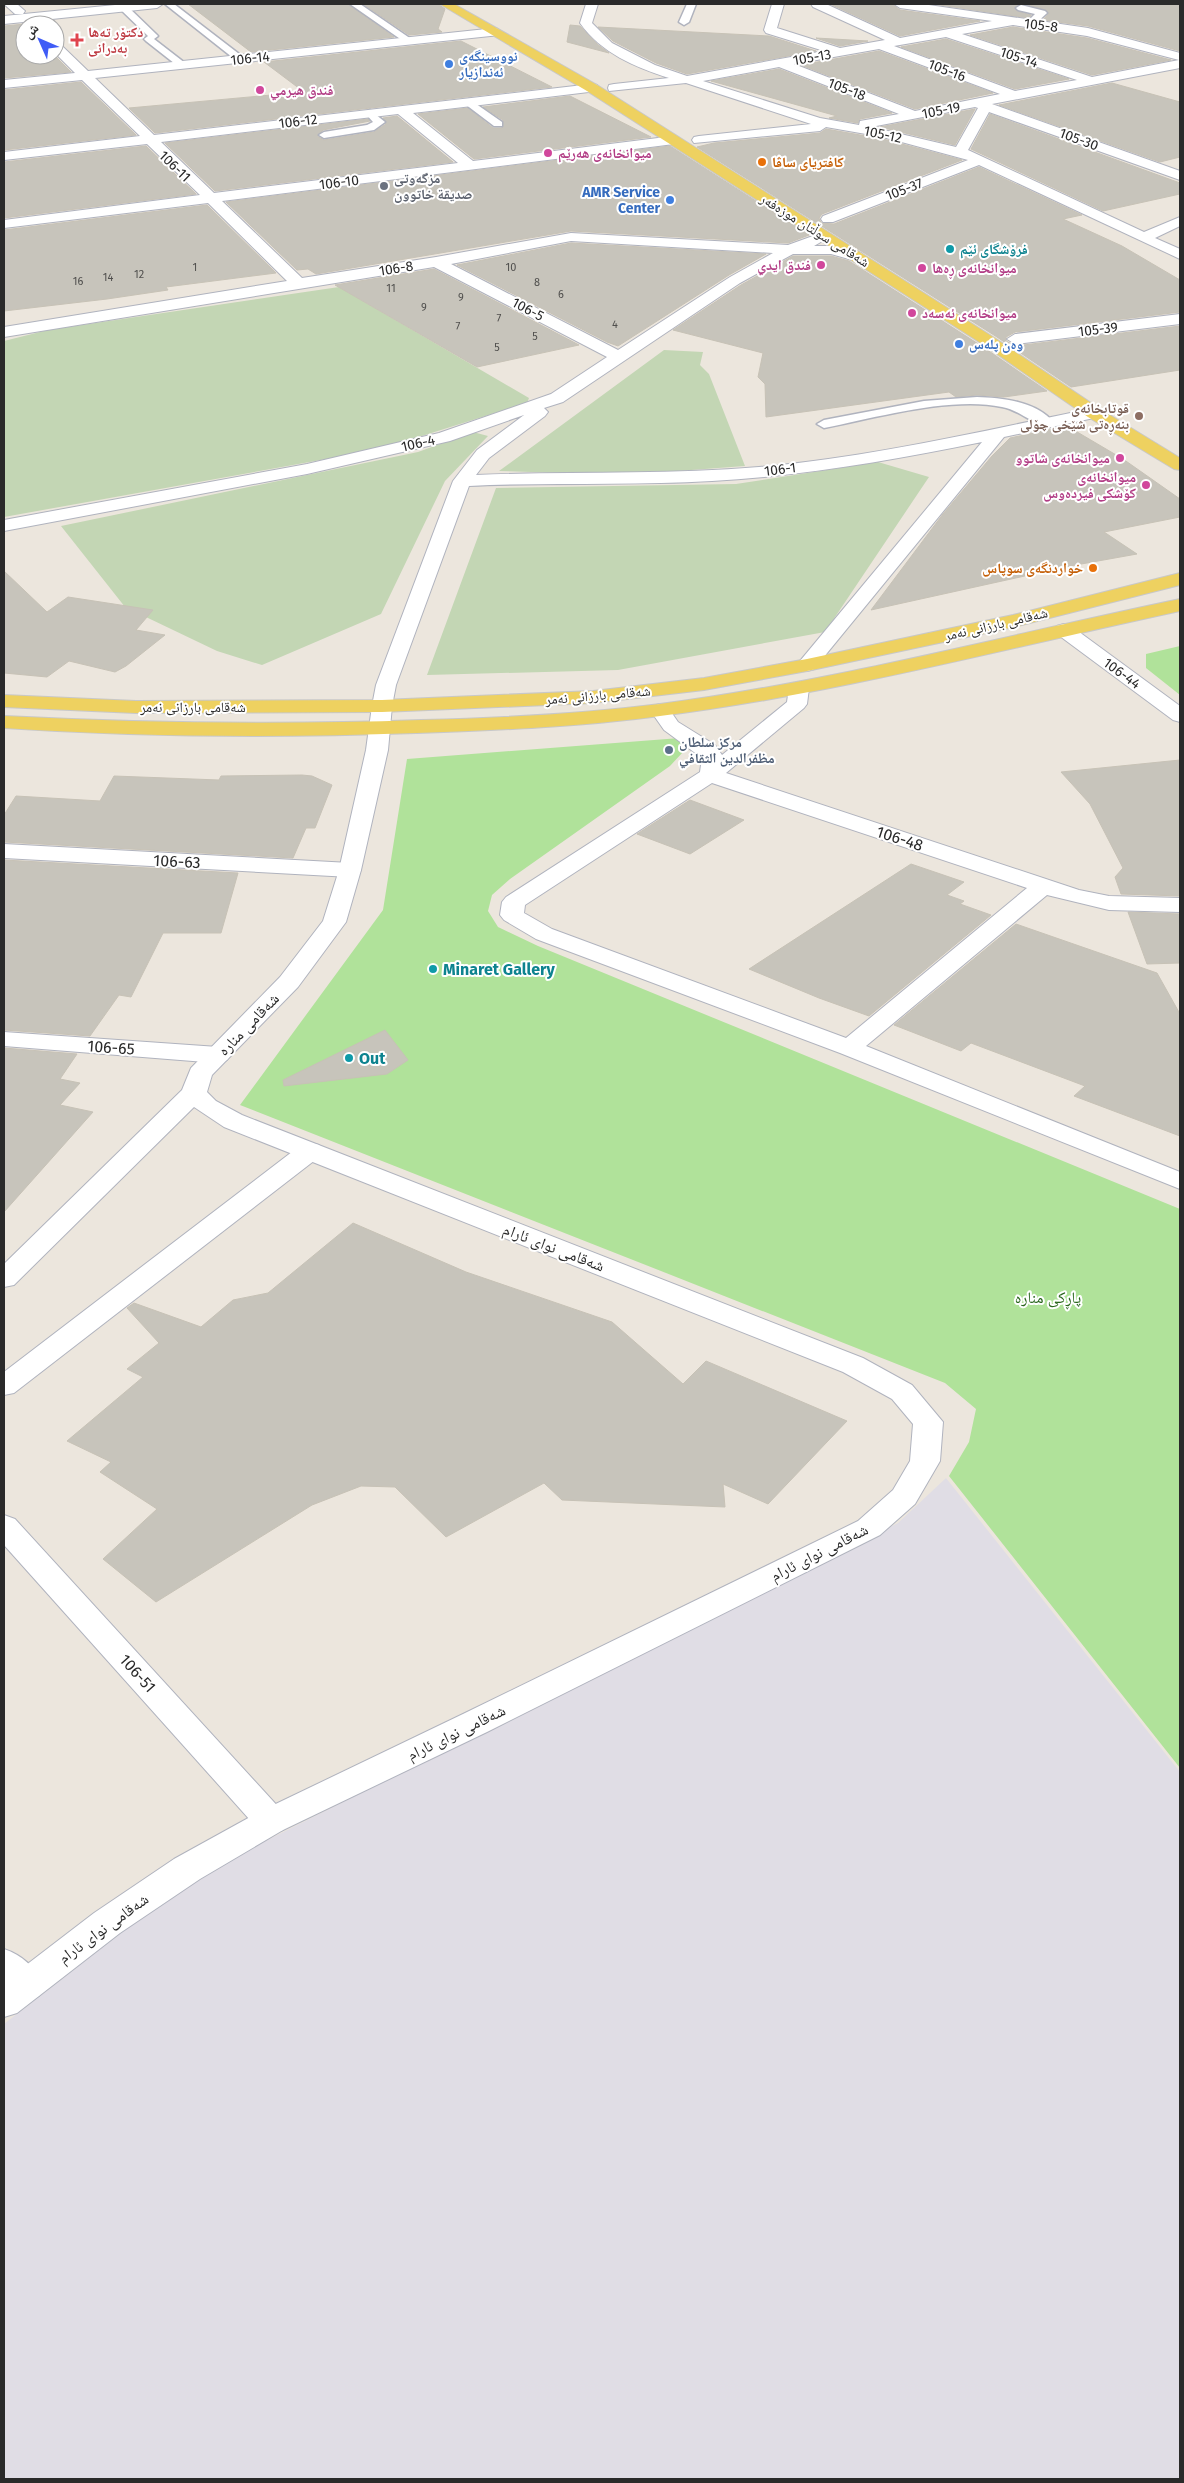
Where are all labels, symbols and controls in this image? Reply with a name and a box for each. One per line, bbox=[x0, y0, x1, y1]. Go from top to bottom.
north arrow bbox=[15, 15, 65, 65]
street label: 105-8 bbox=[1023, 15, 1059, 36]
text: ش bbox=[20, 20, 43, 42]
place label: دکتۆر تەها بەدرانی bbox=[88, 24, 143, 57]
marker: دکتۆر تەها بەدرانی bbox=[70, 33, 84, 47]
street label: 105-14 bbox=[998, 43, 1041, 72]
street label: 105-13 bbox=[792, 46, 833, 69]
street label: 106-14 bbox=[230, 48, 271, 69]
place label: نووسینگەی ئەندازیار bbox=[458, 48, 518, 81]
street label: 105-16 bbox=[926, 56, 968, 85]
marker: نووسینگەی ئەندازیار bbox=[443, 58, 455, 70]
street label: 105-18 bbox=[825, 74, 868, 105]
place label: فندق هيرمي bbox=[270, 82, 333, 101]
marker: فندق هيرمي bbox=[254, 84, 266, 96]
street label: 105-19 bbox=[920, 98, 962, 123]
street label: 106-12 bbox=[278, 111, 319, 132]
street label: 105-12 bbox=[862, 122, 904, 147]
street label: 105-30 bbox=[1057, 125, 1101, 154]
place label: میوانخانەی هەرێم bbox=[558, 145, 652, 163]
street label: 106-11 bbox=[155, 147, 194, 186]
marker: میوانخانەی هەرێم bbox=[542, 147, 554, 159]
place label: کافتریای ساڤا bbox=[772, 154, 844, 171]
marker: کافتریای ساڤا bbox=[756, 156, 768, 168]
place label: مزگەوتی صديقة خاتوون bbox=[394, 170, 473, 203]
street label: 106-10 bbox=[318, 172, 360, 193]
street label: 105-37 bbox=[883, 175, 925, 204]
marker: مزگەوتی صديقة خاتوون bbox=[378, 180, 390, 192]
place label: AMR Service Center bbox=[581, 184, 660, 217]
street label: شەقامی سوڵتان موزەفەر bbox=[756, 189, 873, 271]
marker: AMR Service Center bbox=[664, 194, 676, 206]
place label: فرۆشگای ئێم bbox=[960, 241, 1028, 259]
marker: فرۆشگای ئێم bbox=[944, 243, 956, 255]
street label: 106-8 bbox=[378, 257, 415, 280]
place label: فندق ايدي bbox=[757, 257, 811, 276]
marker: فندق ايدي bbox=[815, 259, 827, 271]
place label: میوانخانەی ڕەها bbox=[932, 260, 1017, 280]
house number: 1 bbox=[193, 261, 197, 274]
house number: 10 bbox=[506, 261, 516, 274]
marker: میوانخانەی ڕەها bbox=[916, 262, 928, 274]
house number: 12 bbox=[134, 268, 144, 281]
house number: 14 bbox=[103, 271, 113, 284]
house number: 16 bbox=[73, 275, 83, 288]
house number: 8 bbox=[534, 276, 540, 289]
house number: 11 bbox=[386, 282, 396, 295]
house number: 6 bbox=[558, 288, 564, 301]
house number: 9 bbox=[458, 291, 464, 304]
street label: 106-5 bbox=[509, 294, 547, 325]
house number: 9 bbox=[421, 301, 427, 314]
place label: میوانخانەی ئەسەد bbox=[922, 305, 1017, 322]
marker: میوانخانەی ئەسەد bbox=[906, 307, 918, 319]
house number: 7 bbox=[497, 312, 502, 325]
house number: 4 bbox=[612, 318, 618, 331]
street label: 105-39 bbox=[1077, 319, 1119, 340]
house number: 7 bbox=[456, 320, 461, 333]
house number: 5 bbox=[532, 330, 538, 343]
place label: وەن پلەس bbox=[969, 336, 1023, 353]
marker: وەن پلەس bbox=[953, 338, 965, 350]
house number: 5 bbox=[494, 341, 500, 354]
place label: قوتابخانەی بنەڕەتی شێخی چۆلی bbox=[1020, 400, 1129, 436]
marker: قوتابخانەی بنەڕەتی شێخی چۆلی bbox=[1133, 410, 1145, 422]
street label: 106-4 bbox=[399, 431, 437, 456]
place label: میوانخانەی شاتوو bbox=[1015, 450, 1110, 467]
marker: میوانخانەی شاتوو bbox=[1114, 452, 1126, 464]
street label: 106-1 bbox=[763, 459, 797, 480]
place label: میوانخانەی کۆشکی فیردەوس bbox=[1043, 469, 1136, 502]
marker: میوانخانەی کۆشکی فیردەوس bbox=[1140, 479, 1152, 491]
place label: خواردنگەی سوپاس bbox=[982, 560, 1083, 577]
marker: خواردنگەی سوپاس bbox=[1087, 562, 1099, 574]
street label: شەقامی بارزانی نەمر bbox=[942, 604, 1049, 645]
street label: 106-44 bbox=[1100, 654, 1144, 693]
street label: شەقامی بارزانی نەمر bbox=[544, 682, 651, 709]
street label: شەقامی بارزانی نەمر bbox=[139, 699, 246, 716]
place label: مركز سلطان مظفرالدين الثقافي bbox=[679, 734, 775, 769]
marker: مركز سلطان مظفرالدين الثقافي bbox=[663, 744, 675, 756]
street label: 106-48 bbox=[874, 822, 926, 855]
street label: 106-63 bbox=[153, 851, 201, 872]
place label: Minaret Gallery bbox=[443, 960, 555, 979]
marker: Minaret Gallery bbox=[427, 963, 439, 975]
street label: شەقامی منارە bbox=[214, 989, 284, 1060]
street label: 106-65 bbox=[87, 1036, 135, 1059]
place label: Out bbox=[359, 1049, 386, 1068]
marker: Out bbox=[343, 1052, 355, 1064]
street label: شەقامی نوای ئارام bbox=[500, 1219, 607, 1276]
park label: پاڕکی منارە bbox=[1015, 1288, 1081, 1310]
street label: شەقامی نوای ئارام bbox=[767, 1520, 872, 1586]
street label: 106-51 bbox=[116, 1650, 160, 1696]
street label: شەقامی نوای ئارام bbox=[404, 1700, 509, 1765]
street label: شەقامی نوای ئارام bbox=[54, 1889, 153, 1968]

